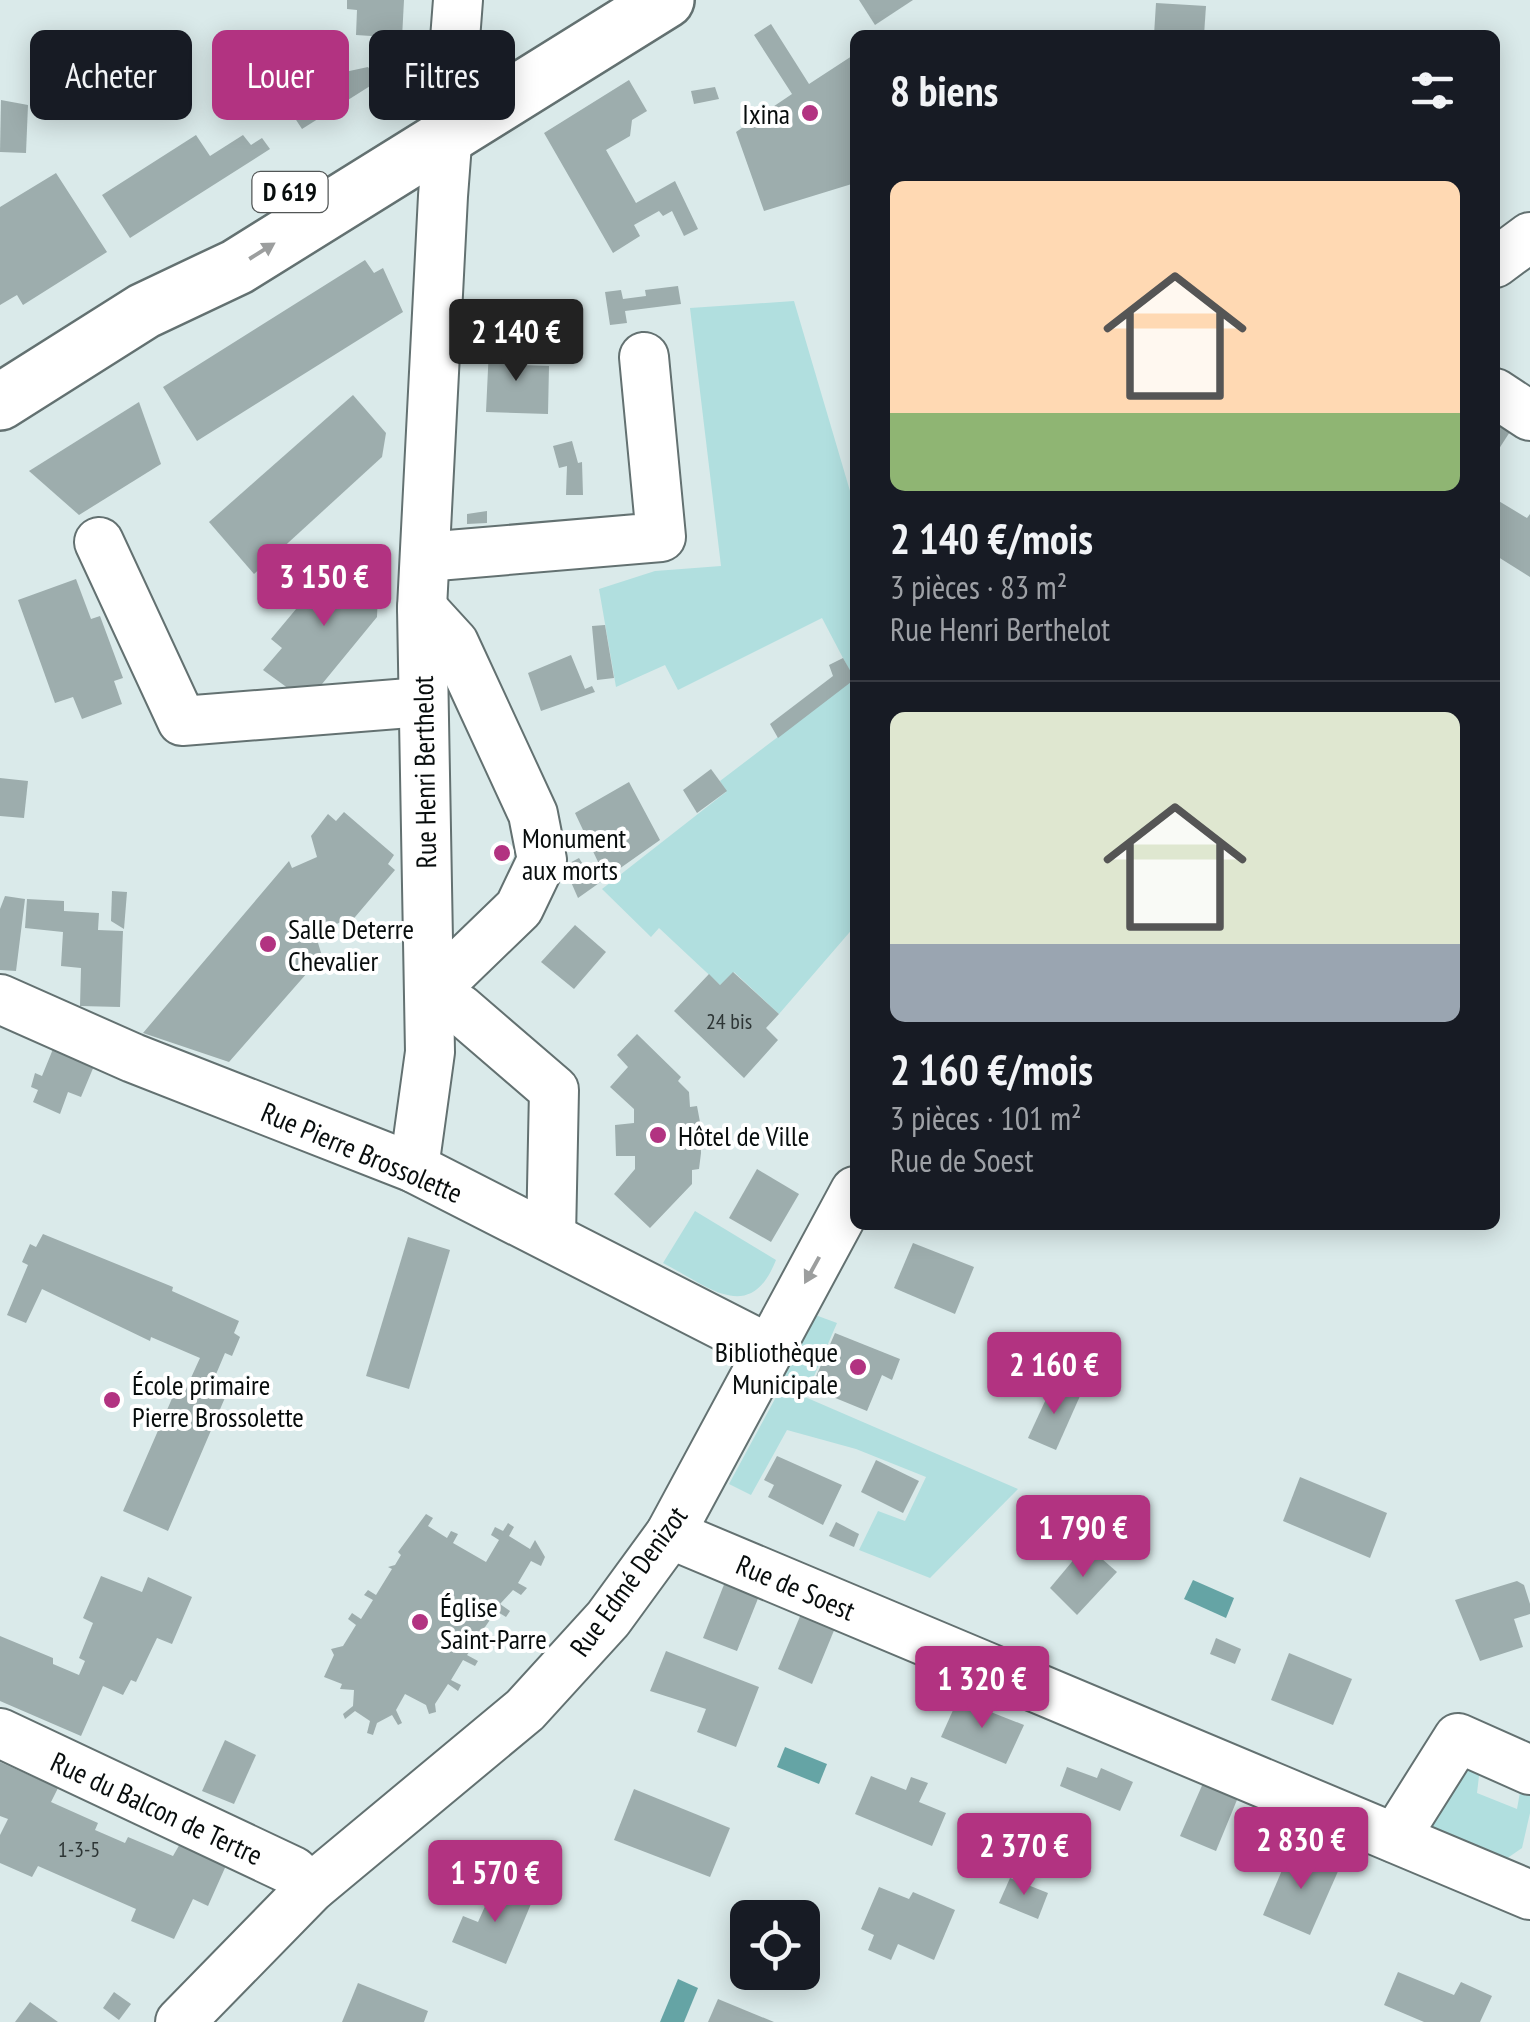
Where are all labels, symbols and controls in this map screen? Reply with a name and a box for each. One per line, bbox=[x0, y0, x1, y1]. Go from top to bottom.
chip: Acheter bbox=[30, 30, 192, 120]
chip: Louer bbox=[212, 30, 349, 120]
chip: Filtres bbox=[369, 30, 515, 120]
text: 8 biens bbox=[890, 63, 998, 118]
icon: filters bbox=[1405, 63, 1460, 118]
place label: Ixina bbox=[742, 95, 790, 132]
marker: Ixina bbox=[799, 102, 821, 124]
road number: D 619 bbox=[252, 172, 328, 212]
one-way arrow bbox=[249, 242, 276, 261]
icon: home bbox=[1085, 246, 1265, 426]
pin: 2 140 € bbox=[424, 299, 608, 384]
text: 2 140 € bbox=[471, 310, 561, 352]
text: 2 140 €/mois bbox=[890, 511, 1093, 566]
pin: 3 150 € bbox=[232, 544, 416, 629]
text: 3 150 € bbox=[279, 555, 369, 597]
text: 3 pièces · 83 m² bbox=[890, 566, 1067, 608]
text: Rue Henri Berthelot bbox=[890, 608, 1110, 650]
street label: Rue Henri Berthelot bbox=[404, 675, 444, 869]
icon: home bbox=[1085, 777, 1265, 957]
place label: Monument aux morts bbox=[522, 819, 626, 888]
marker: Monument aux morts bbox=[491, 842, 513, 864]
place label: Salle Deterre Chevalier bbox=[288, 910, 414, 979]
marker: Salle Deterre Chevalier bbox=[257, 933, 279, 955]
house number: 24 bis bbox=[706, 1007, 752, 1035]
text: 2 160 €/mois bbox=[890, 1042, 1093, 1097]
street label: Rue Pierre Brossolette bbox=[256, 1093, 468, 1211]
text: 3 pièces · 101 m² bbox=[890, 1097, 1082, 1139]
place label: Hôtel de Ville bbox=[678, 1117, 809, 1154]
marker: Hôtel de Ville bbox=[647, 1124, 669, 1146]
text: Rue de Soest bbox=[890, 1139, 1033, 1181]
one-way arrow bbox=[804, 1255, 821, 1284]
pin: 2 160 € bbox=[962, 1332, 1146, 1417]
place label: Bibliothèque Municipale bbox=[715, 1333, 838, 1402]
text: 2 160 € bbox=[1009, 1343, 1099, 1385]
marker: Bibliothèque Municipale bbox=[847, 1356, 869, 1378]
place label: École primaire Pierre Brossolette bbox=[132, 1366, 304, 1435]
marker: École primaire Pierre Brossolette bbox=[101, 1389, 123, 1411]
pin: 1 790 € bbox=[991, 1495, 1175, 1580]
street label: Rue Edmé Denizot bbox=[561, 1498, 695, 1664]
text: 1 790 € bbox=[1038, 1506, 1128, 1548]
street label: Rue de Soest bbox=[731, 1545, 861, 1629]
place label: Église Saint-Parre bbox=[440, 1588, 547, 1657]
marker: Église Saint-Parre bbox=[409, 1611, 431, 1633]
pin: 1 320 € bbox=[890, 1646, 1074, 1731]
text: 1 320 € bbox=[937, 1657, 1027, 1699]
street label: Rue du Balcon de Tertre bbox=[45, 1743, 269, 1873]
pin: 2 830 € bbox=[1209, 1807, 1393, 1892]
pin: 2 370 € bbox=[932, 1813, 1116, 1898]
text: 2 830 € bbox=[1256, 1818, 1346, 1860]
text: 2 370 € bbox=[979, 1824, 1069, 1866]
house number: 1-3-5 bbox=[58, 1835, 100, 1863]
pin: 1 570 € bbox=[403, 1840, 587, 1925]
text: 1 570 € bbox=[450, 1851, 540, 1893]
map controls bbox=[730, 1900, 820, 1990]
button: locate bbox=[730, 1900, 820, 1990]

